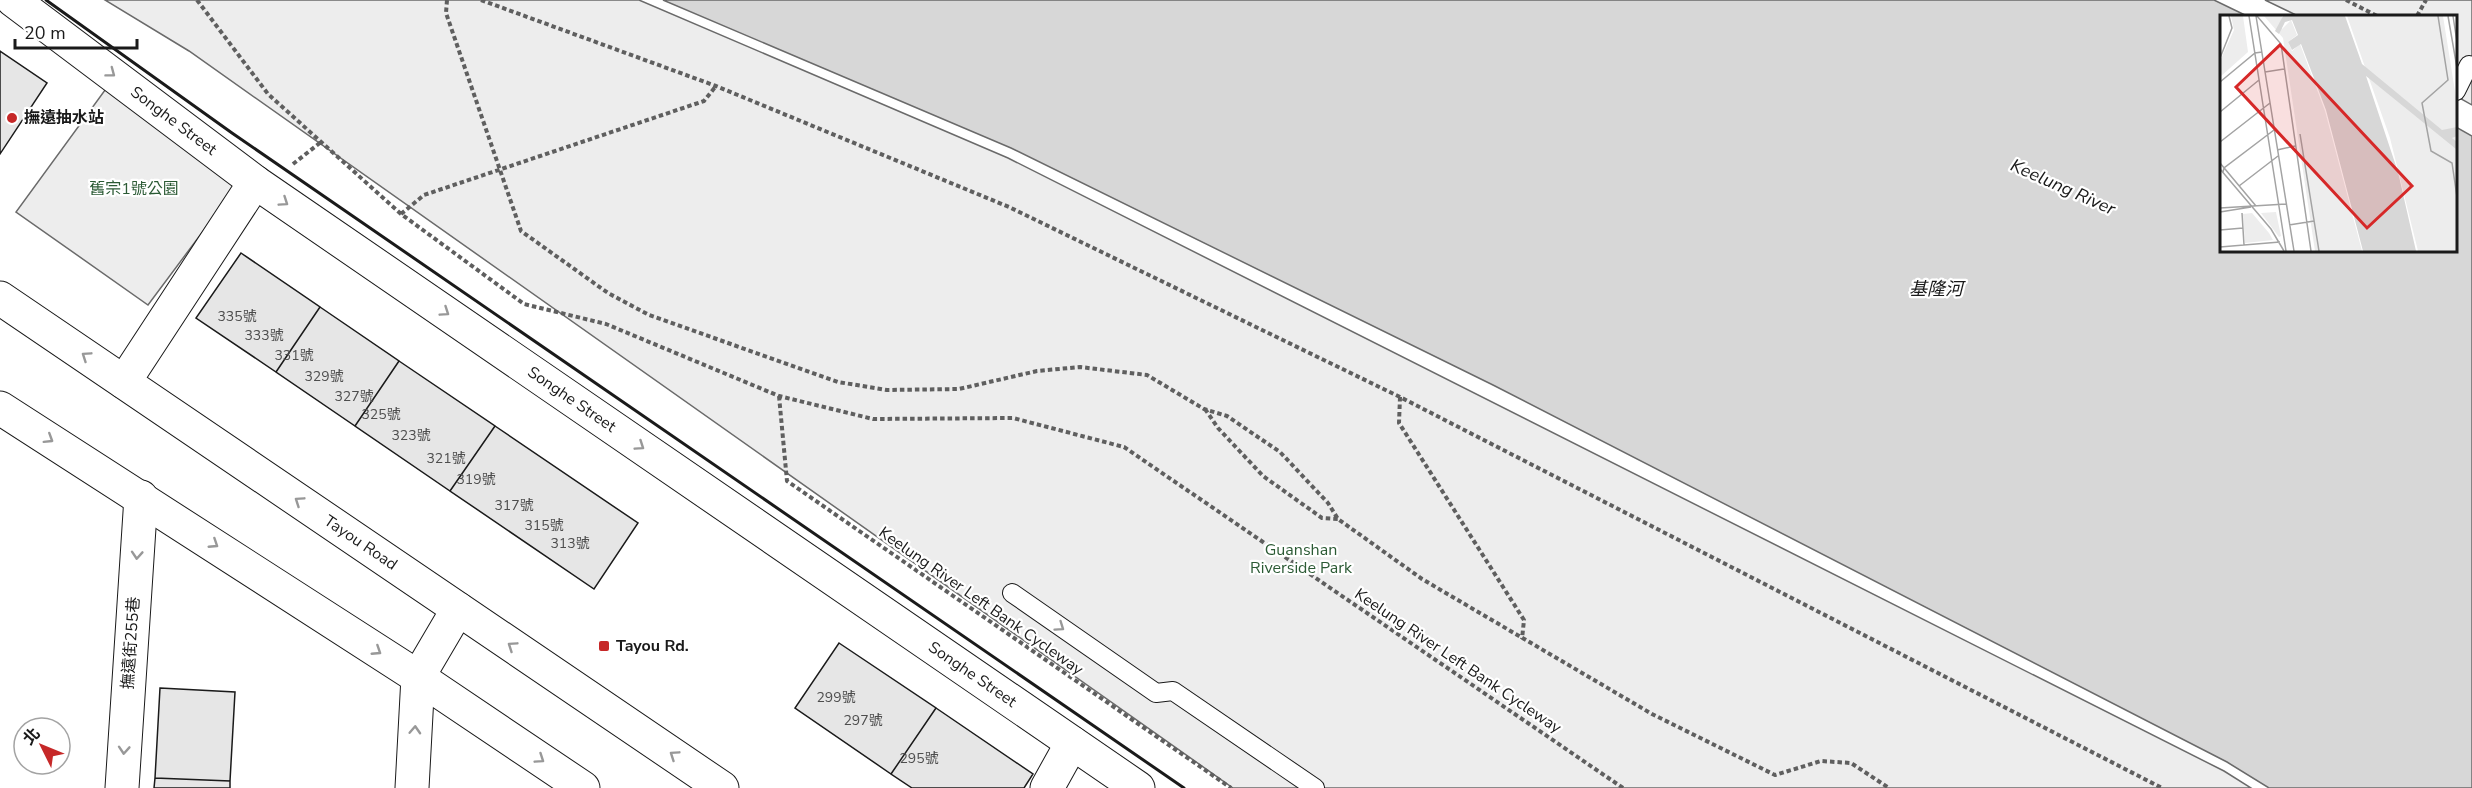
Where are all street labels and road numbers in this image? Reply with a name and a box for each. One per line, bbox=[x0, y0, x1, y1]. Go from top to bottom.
street label: Songhe Street bbox=[126, 81, 222, 161]
street label: Songhe Street bbox=[523, 361, 621, 438]
street label: Tayou Road bbox=[320, 510, 402, 576]
street label: Keelung River Left Bank Cycleway bbox=[874, 522, 1088, 681]
street label: Keelung River Left Bank Cycleway bbox=[1350, 583, 1566, 739]
street label: 撫遠街255巷 bbox=[117, 596, 145, 690]
street label: Songhe Street bbox=[924, 636, 1021, 713]

